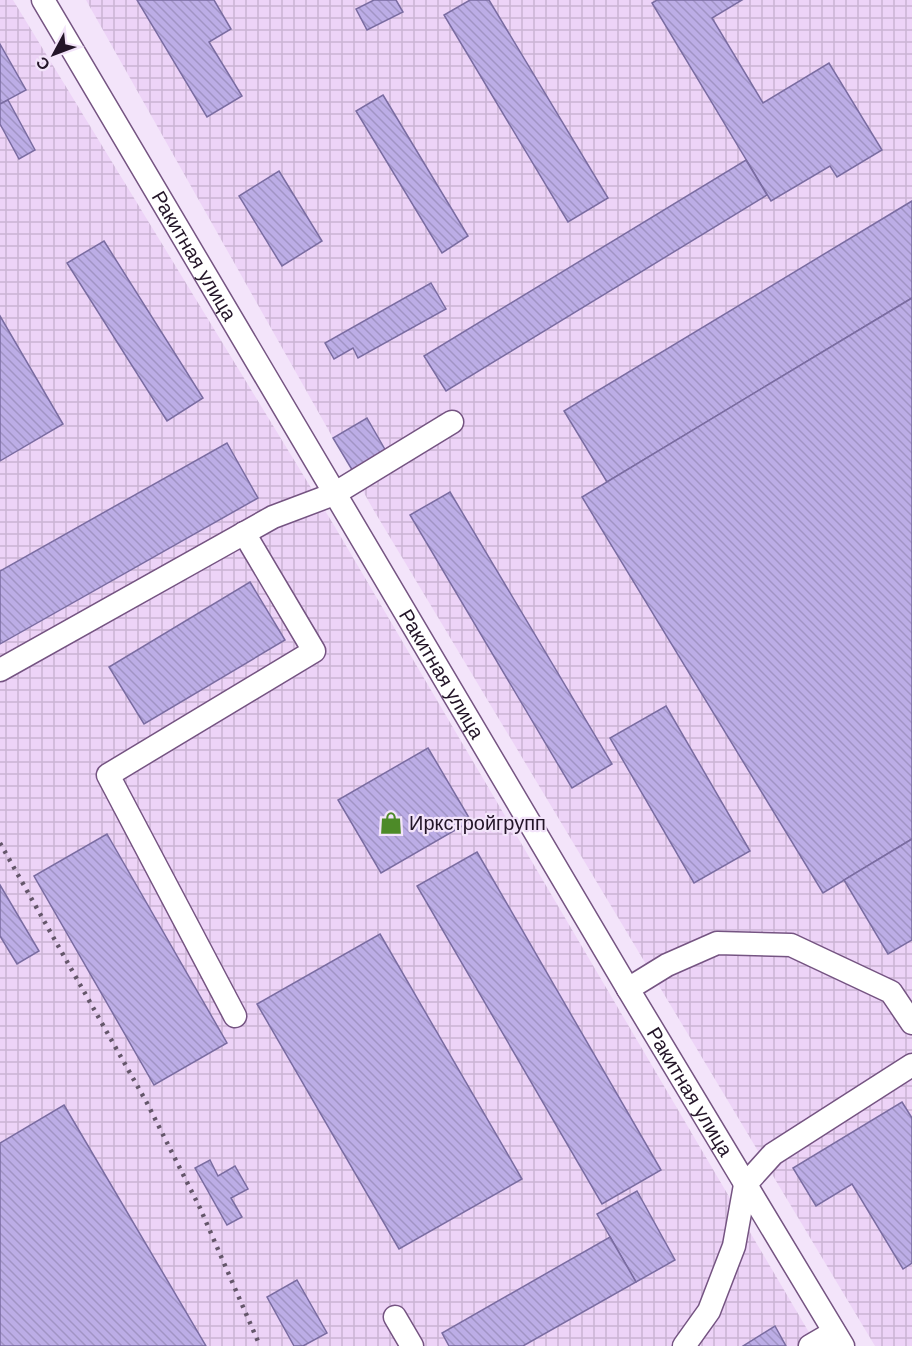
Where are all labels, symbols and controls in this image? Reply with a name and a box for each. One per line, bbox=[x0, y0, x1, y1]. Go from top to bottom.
north arrow bbox=[24, 24, 84, 84]
text: С bbox=[33, 53, 53, 73]
street label: Ракитная улица bbox=[147, 187, 241, 325]
street label: Ракитная улица bbox=[395, 605, 489, 743]
shop icon: Иркстройгрупп bbox=[378, 810, 404, 836]
place label: Иркстройгрупп bbox=[409, 812, 546, 834]
street label: Ракитная улица bbox=[643, 1023, 738, 1161]

